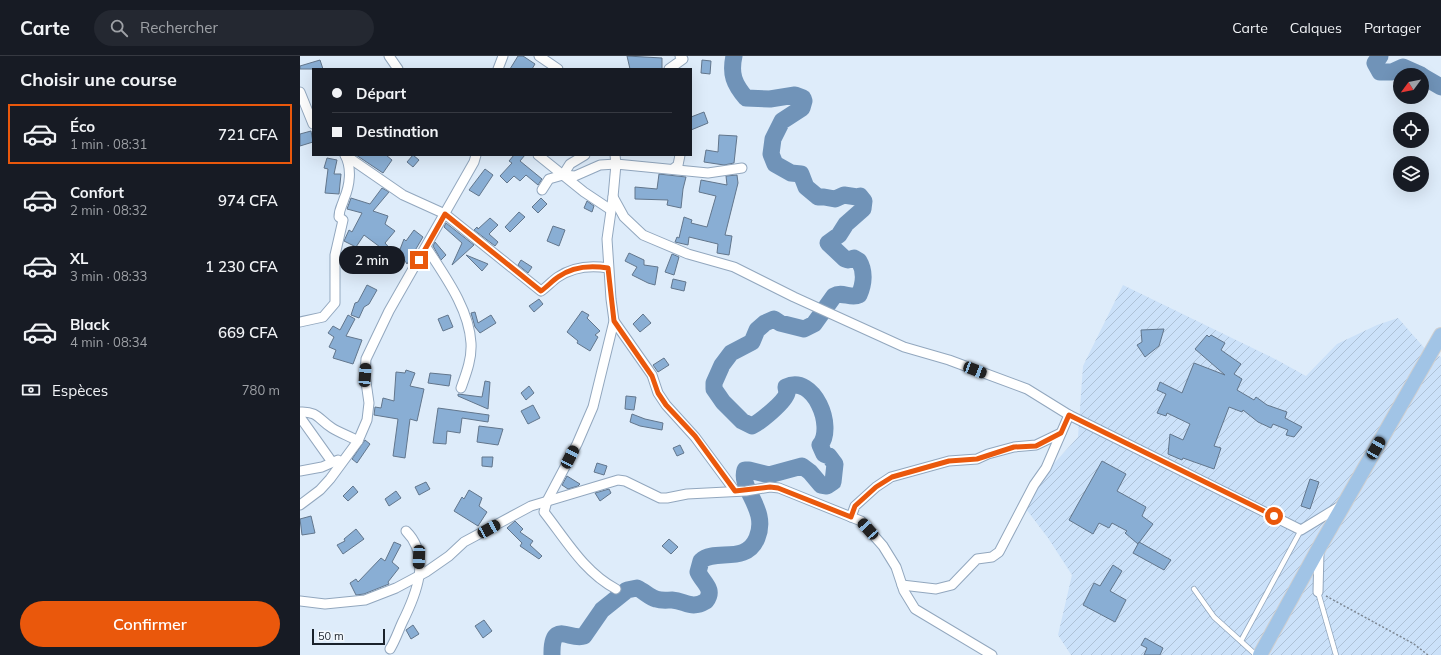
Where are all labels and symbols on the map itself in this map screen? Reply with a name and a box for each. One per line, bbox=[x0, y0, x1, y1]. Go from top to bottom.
north arrow bbox=[1393, 68, 1429, 104]
callout: 2 min bbox=[339, 246, 405, 274]
route end bbox=[410, 251, 428, 269]
car bbox=[962, 360, 988, 380]
car bbox=[358, 363, 372, 387]
car bbox=[1365, 435, 1387, 461]
car bbox=[559, 444, 581, 470]
route start bbox=[1265, 507, 1283, 525]
car bbox=[856, 516, 880, 542]
car bbox=[476, 518, 502, 540]
car bbox=[413, 545, 425, 569]
scale bar bbox=[312, 627, 385, 646]

